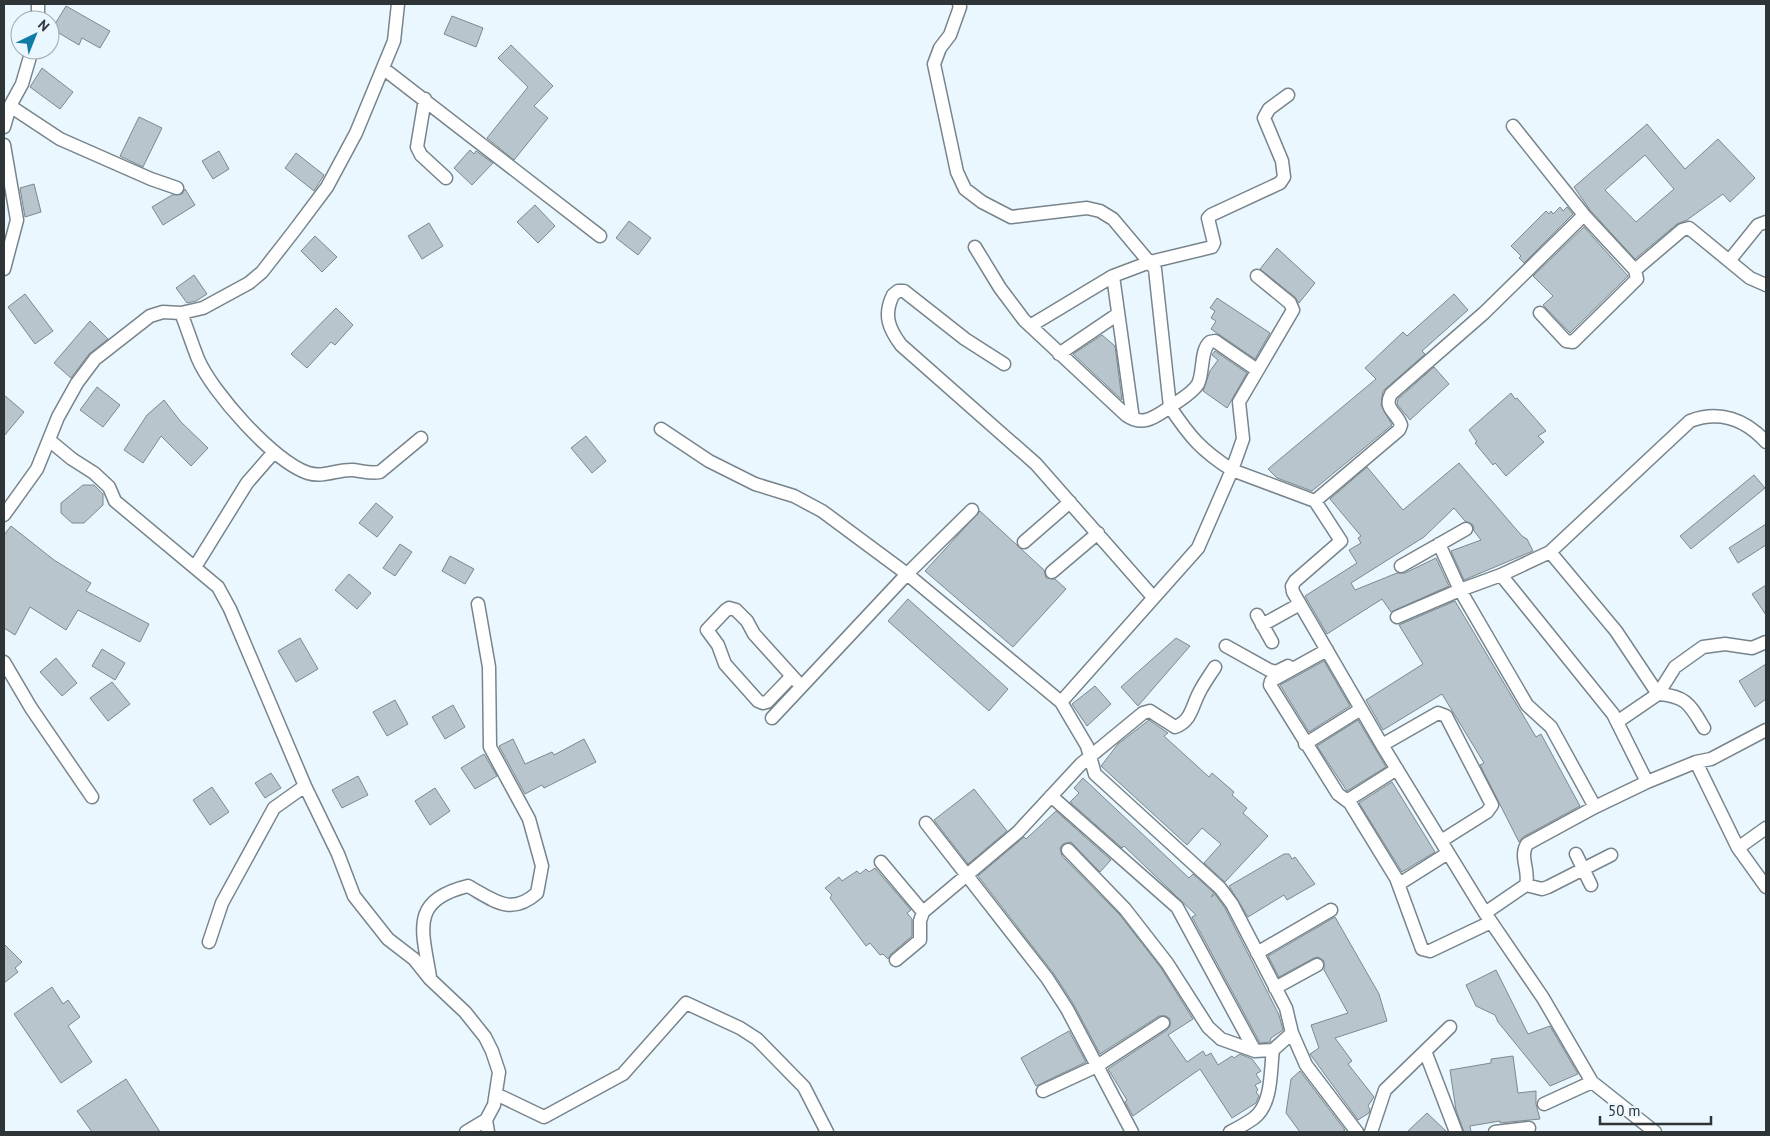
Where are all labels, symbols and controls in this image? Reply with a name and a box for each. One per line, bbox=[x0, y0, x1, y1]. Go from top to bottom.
north arrow bbox=[10, 10, 60, 60]
text: N bbox=[34, 16, 53, 35]
scale bar bbox=[1600, 1094, 1711, 1126]
text: 50 m bbox=[1608, 1101, 1641, 1120]

